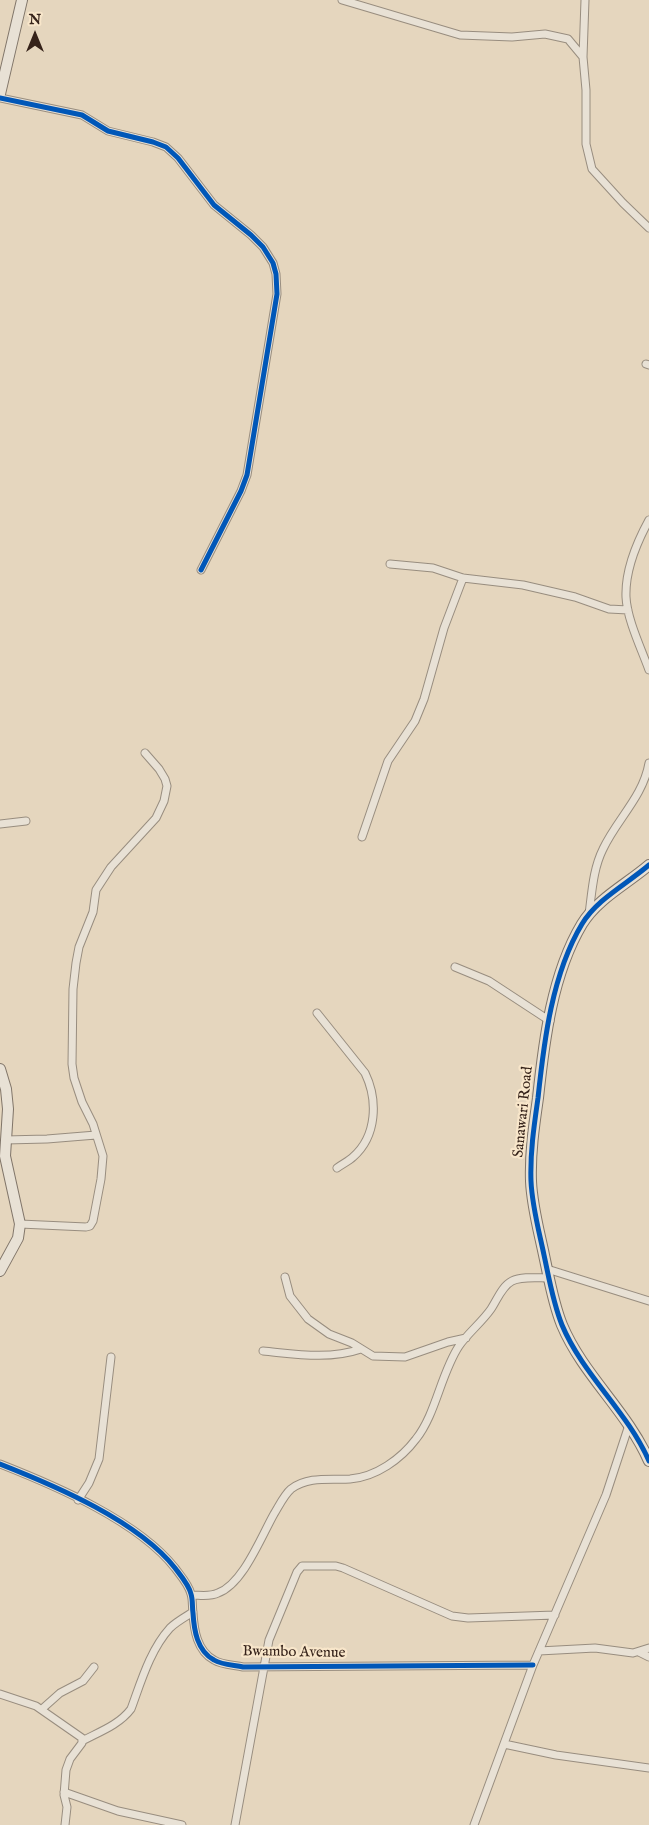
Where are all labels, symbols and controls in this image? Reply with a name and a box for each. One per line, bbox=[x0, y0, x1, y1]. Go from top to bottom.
north arrow bbox=[10, 10, 60, 60]
text: N bbox=[29, 11, 41, 29]
street label: Sanawari Road bbox=[510, 1066, 538, 1158]
street label: Bwambo Avenue bbox=[242, 1643, 346, 1663]

